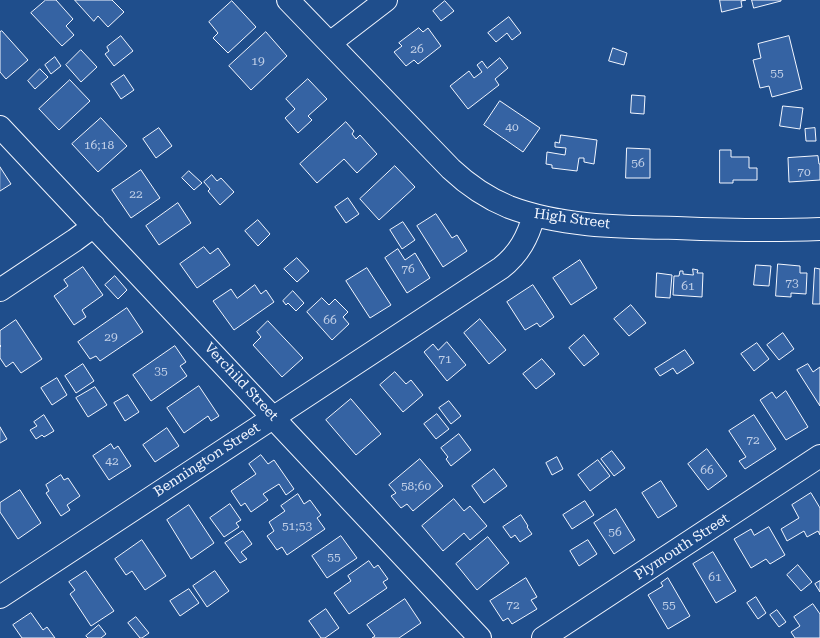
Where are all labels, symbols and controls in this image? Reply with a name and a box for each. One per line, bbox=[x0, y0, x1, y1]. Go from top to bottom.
house number: 26 bbox=[410, 42, 424, 56]
house number: 19 bbox=[251, 54, 265, 68]
house number: 55 bbox=[770, 66, 784, 80]
house number: 40 bbox=[505, 120, 519, 134]
house number: 16;18 bbox=[84, 138, 114, 152]
house number: 56 bbox=[631, 156, 645, 170]
house number: 70 bbox=[797, 165, 811, 179]
house number: 22 bbox=[129, 187, 143, 201]
street label: High Street bbox=[533, 205, 611, 233]
house number: 76 bbox=[401, 262, 415, 276]
house number: 73 bbox=[785, 276, 799, 290]
house number: 61 bbox=[681, 279, 695, 293]
house number: 66 bbox=[323, 313, 337, 327]
house number: 29 bbox=[104, 330, 118, 344]
street label: Verchild Street bbox=[201, 339, 281, 425]
house number: 71 bbox=[438, 352, 452, 366]
house number: 35 bbox=[154, 364, 168, 378]
street label: Bennington Street bbox=[151, 419, 263, 501]
house number: 72 bbox=[746, 433, 760, 447]
house number: 42 bbox=[105, 454, 119, 468]
house number: 66 bbox=[700, 463, 714, 477]
house number: 58;60 bbox=[401, 479, 431, 493]
street label: Plymouth Street bbox=[631, 510, 733, 584]
house number: 51;53 bbox=[282, 519, 312, 533]
house number: 56 bbox=[608, 525, 622, 539]
house number: 55 bbox=[327, 550, 341, 564]
house number: 61 bbox=[708, 570, 722, 584]
house number: 72 bbox=[506, 598, 520, 612]
house number: 55 bbox=[662, 598, 676, 612]

